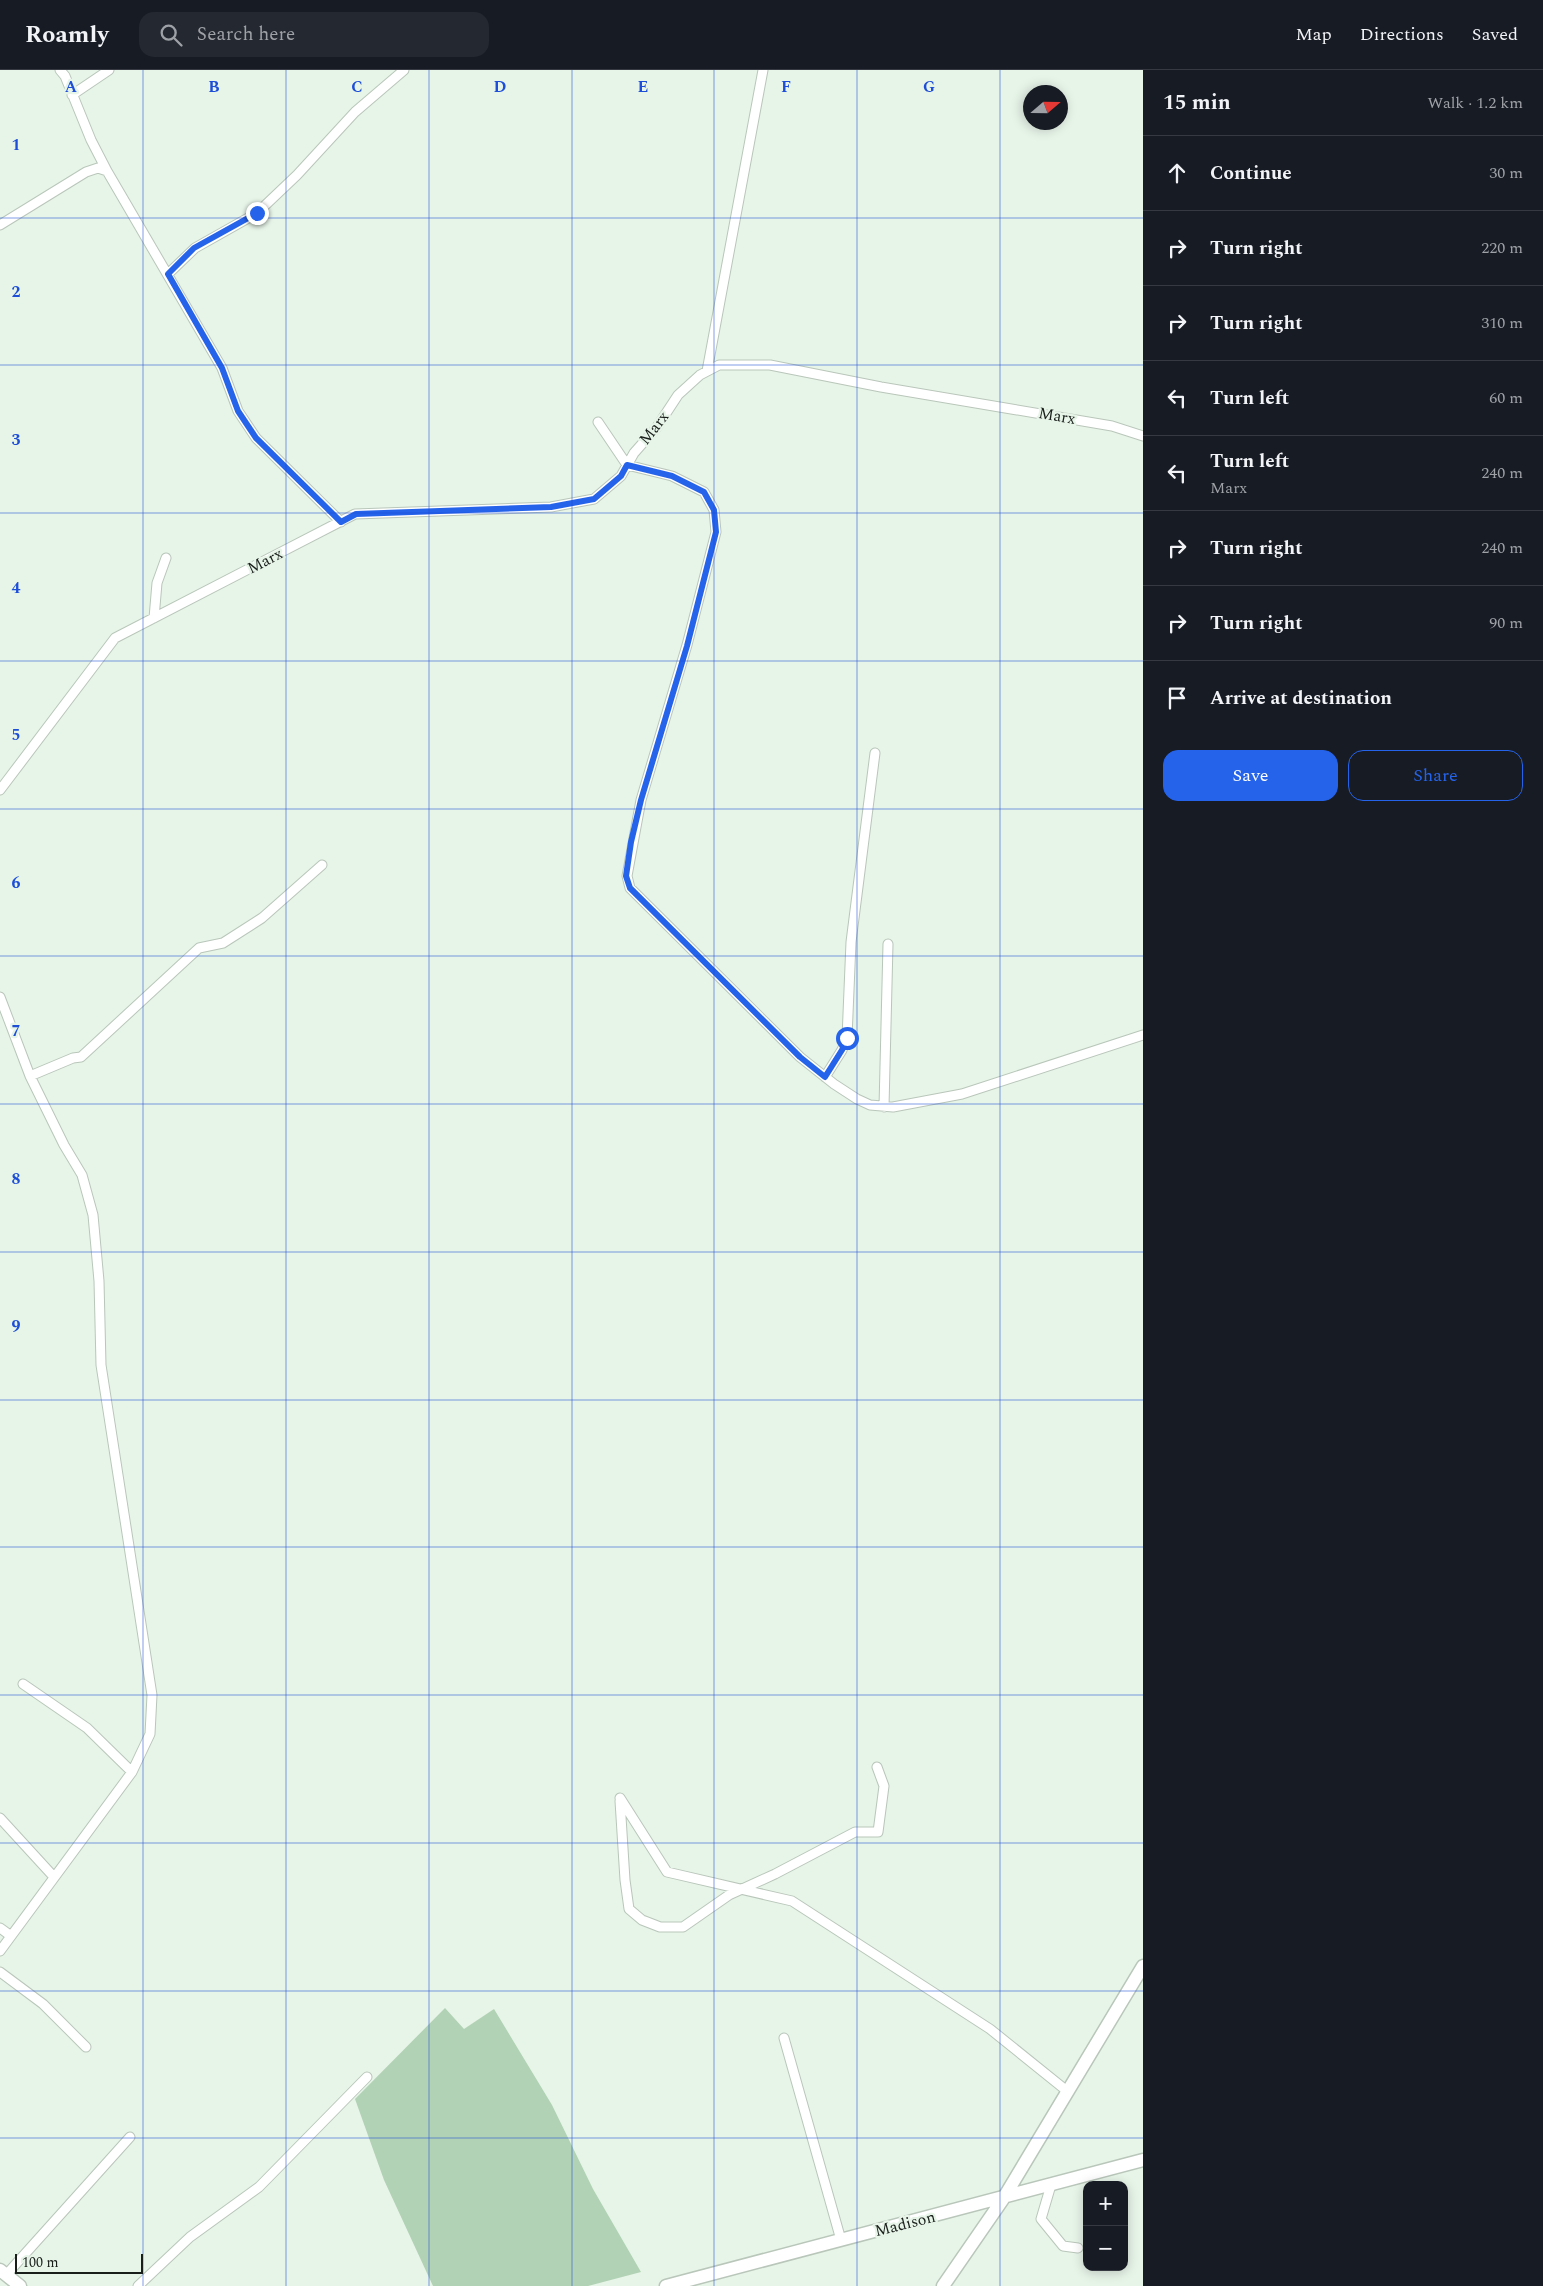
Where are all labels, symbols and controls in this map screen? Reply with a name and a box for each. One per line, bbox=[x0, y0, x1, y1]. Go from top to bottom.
search box bbox=[139, 12, 489, 57]
text: Roamly bbox=[25, 17, 109, 53]
text: Search here bbox=[197, 20, 295, 49]
icon: search bbox=[157, 21, 185, 49]
text: Map bbox=[1296, 21, 1332, 48]
text: Directions bbox=[1360, 21, 1444, 48]
text: Saved bbox=[1472, 21, 1518, 48]
text: A bbox=[65, 75, 78, 99]
text: B bbox=[208, 75, 220, 99]
text: C bbox=[351, 75, 363, 99]
text: D bbox=[494, 75, 507, 99]
text: E bbox=[638, 75, 648, 99]
text: F bbox=[781, 75, 791, 99]
text: G bbox=[923, 75, 935, 99]
north arrow bbox=[1023, 85, 1068, 130]
text: 15 min bbox=[1163, 87, 1231, 119]
text: Walk · 1.2 km bbox=[1428, 91, 1523, 115]
text: 1 bbox=[12, 133, 20, 157]
icon: ahead bbox=[1163, 159, 1191, 187]
text: Continue bbox=[1210, 159, 1292, 188]
text: 30 m bbox=[1489, 161, 1523, 185]
route end bbox=[246, 202, 269, 225]
icon: right bbox=[1163, 234, 1191, 262]
text: Turn right bbox=[1210, 234, 1303, 263]
text: 220 m bbox=[1481, 236, 1523, 260]
text: 2 bbox=[12, 280, 21, 304]
icon: right bbox=[1163, 309, 1191, 337]
text: Turn right bbox=[1210, 309, 1303, 338]
text: 310 m bbox=[1481, 311, 1523, 335]
icon: left bbox=[1163, 384, 1191, 412]
text: Turn left bbox=[1210, 384, 1289, 413]
text: 60 m bbox=[1489, 386, 1523, 410]
street label: Marx bbox=[1037, 401, 1078, 431]
street label: Marx bbox=[633, 406, 675, 450]
text: 3 bbox=[12, 428, 21, 452]
text: Turn left bbox=[1210, 447, 1289, 476]
icon: left bbox=[1163, 459, 1191, 487]
text: 240 m bbox=[1481, 461, 1523, 485]
text: Marx bbox=[1210, 476, 1247, 500]
icon: right bbox=[1163, 534, 1191, 562]
text: Turn right bbox=[1210, 534, 1303, 563]
text: 240 m bbox=[1481, 536, 1523, 560]
street label: Marx bbox=[243, 542, 287, 580]
text: 4 bbox=[12, 576, 21, 600]
icon: right bbox=[1163, 609, 1191, 637]
text: Turn right bbox=[1210, 609, 1303, 638]
text: 90 m bbox=[1489, 611, 1523, 635]
icon: arrive bbox=[1163, 684, 1191, 712]
text: Arrive at destination bbox=[1210, 684, 1392, 713]
text: 5 bbox=[12, 723, 20, 747]
button: Save bbox=[1163, 750, 1338, 801]
button: Share bbox=[1348, 750, 1523, 801]
text: 6 bbox=[12, 871, 21, 895]
text: 7 bbox=[12, 1019, 21, 1043]
route start bbox=[836, 1027, 859, 1050]
text: 8 bbox=[12, 1167, 21, 1191]
text: 9 bbox=[12, 1314, 21, 1338]
map controls bbox=[1083, 2181, 1128, 2271]
button: + bbox=[1083, 2181, 1128, 2226]
street label: Madison bbox=[872, 2205, 938, 2243]
button: − bbox=[1083, 2226, 1128, 2271]
scale bar bbox=[15, 2251, 142, 2274]
text: 100 m bbox=[22, 2252, 59, 2273]

